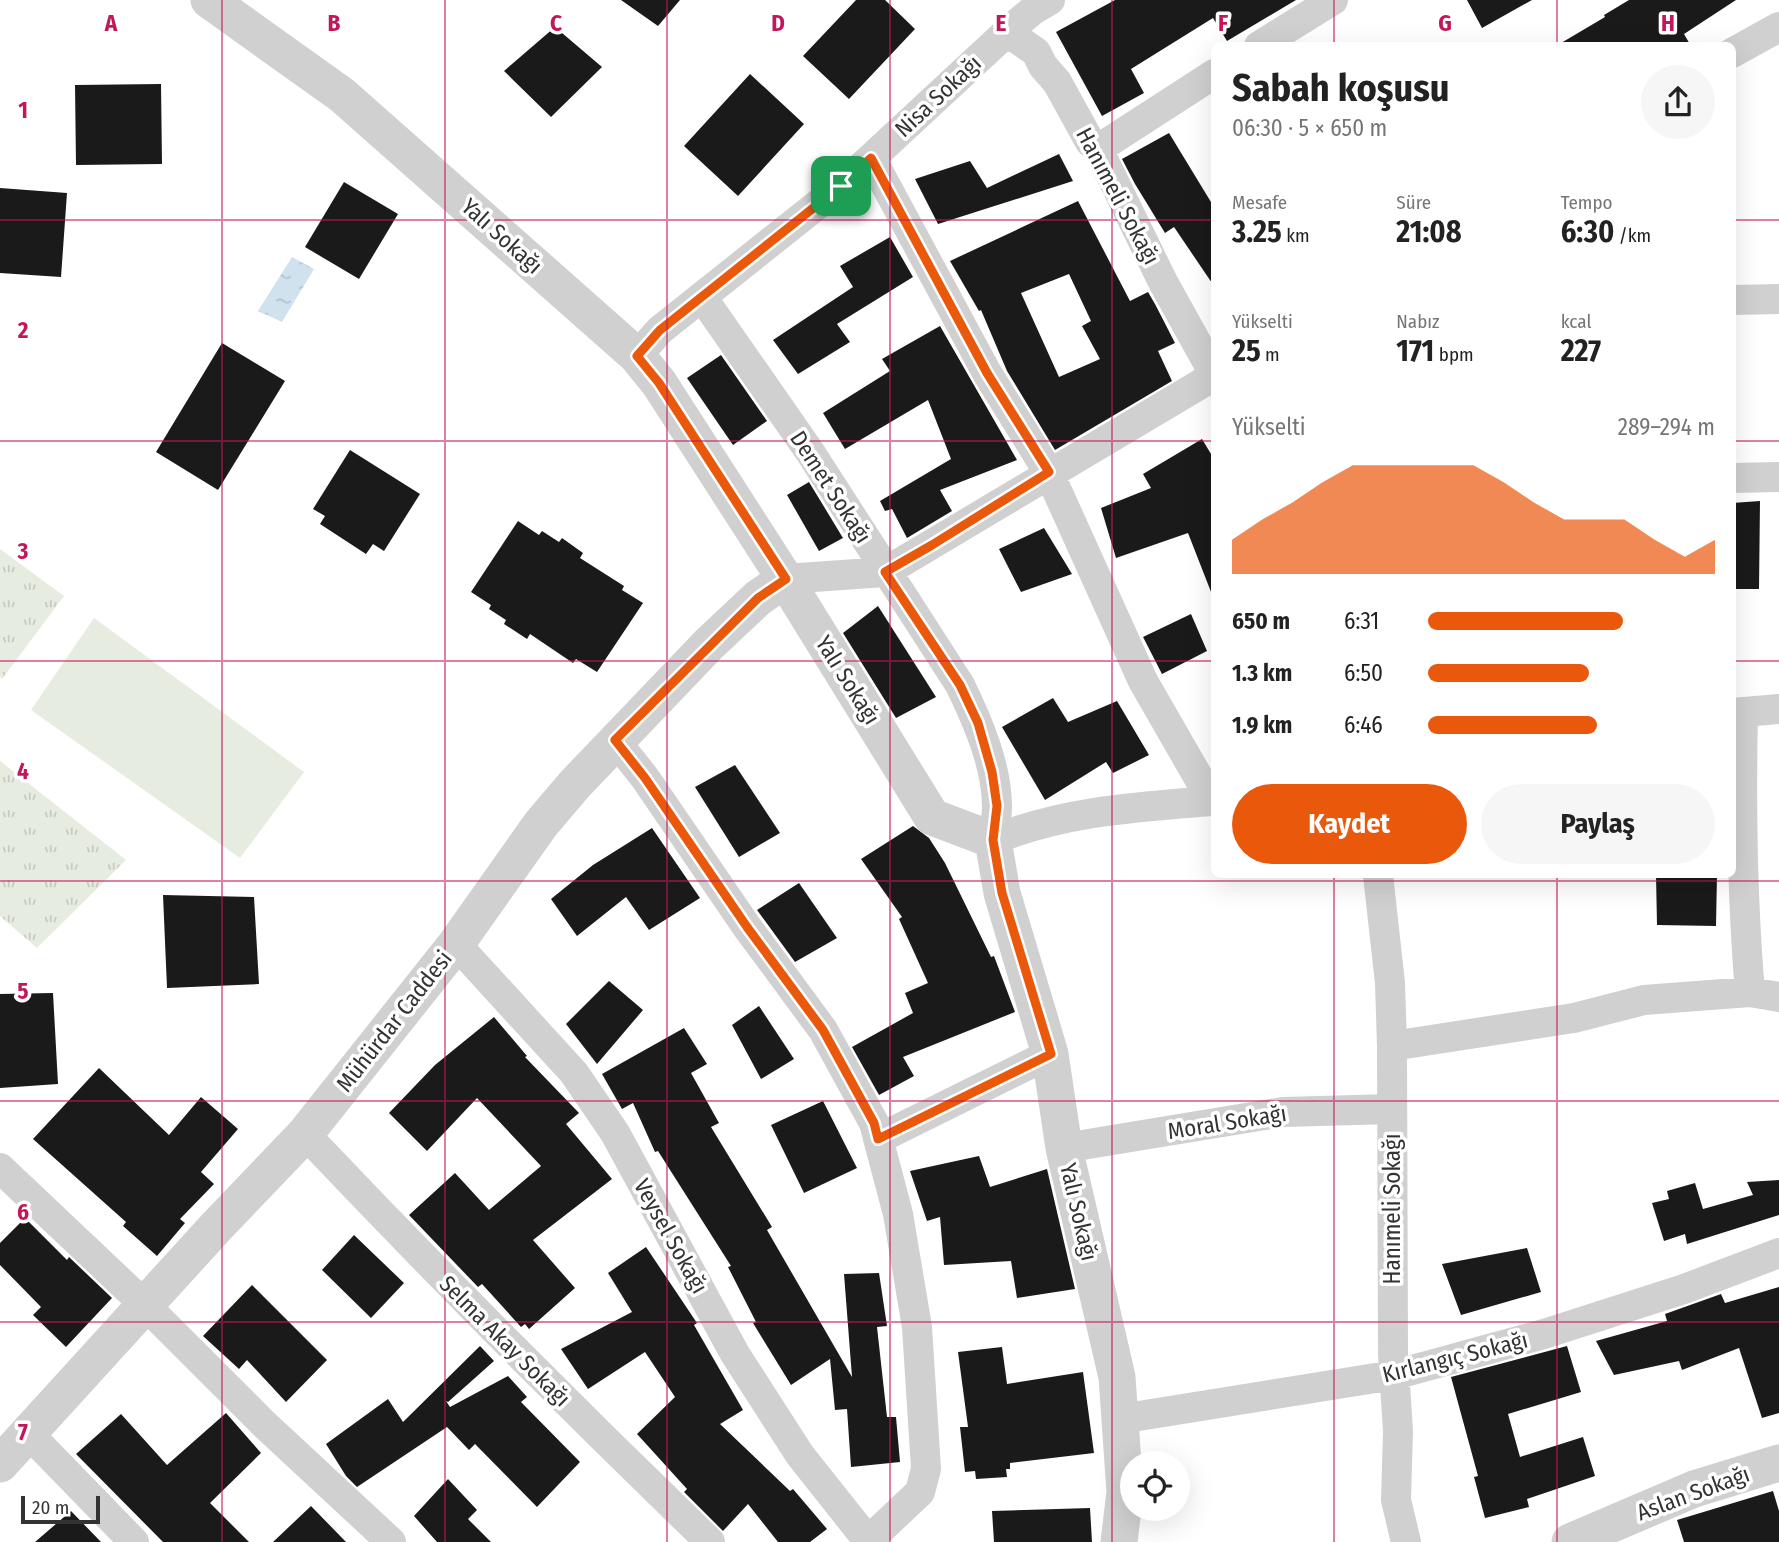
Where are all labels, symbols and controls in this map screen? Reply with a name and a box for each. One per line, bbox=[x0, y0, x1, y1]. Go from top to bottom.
text: A bbox=[104, 9, 118, 37]
text: B bbox=[328, 9, 341, 37]
text: C bbox=[550, 9, 562, 37]
text: D bbox=[771, 9, 785, 37]
text: E bbox=[996, 9, 1007, 37]
text: F bbox=[1218, 9, 1228, 37]
text: G bbox=[1438, 9, 1452, 37]
text: H bbox=[1661, 9, 1675, 37]
street label: Nisa Sokağı bbox=[889, 49, 987, 143]
text: Sabah koşusu bbox=[1232, 65, 1450, 111]
button: share bbox=[1641, 65, 1715, 139]
text: 1 bbox=[18, 96, 28, 124]
text: 06:30 · 5 × 650 m bbox=[1232, 114, 1387, 142]
street label: Hanımeli Sokağı bbox=[1070, 123, 1166, 269]
pin bbox=[811, 156, 871, 216]
icon: arrive bbox=[822, 167, 860, 205]
text: Mesafe bbox=[1232, 191, 1287, 214]
text: Süre bbox=[1396, 191, 1431, 214]
text: Tempo bbox=[1561, 191, 1613, 214]
street label: Yalı Sokağı bbox=[456, 192, 548, 280]
text: 3.25 bbox=[1232, 214, 1282, 250]
text: 21:08 bbox=[1396, 214, 1462, 250]
text: 6:30 bbox=[1561, 214, 1614, 250]
text: km bbox=[1282, 224, 1310, 247]
text: /km bbox=[1614, 224, 1651, 247]
text: Yükselti bbox=[1232, 310, 1293, 333]
text: Nabız bbox=[1396, 310, 1440, 333]
text: kcal bbox=[1561, 310, 1591, 333]
text: 2 bbox=[17, 316, 29, 344]
text: 25 bbox=[1232, 333, 1261, 369]
text: 171 bbox=[1396, 333, 1434, 369]
text: 227 bbox=[1561, 333, 1601, 369]
text: m bbox=[1261, 343, 1280, 366]
text: bpm bbox=[1434, 343, 1474, 366]
text: Yükselti bbox=[1232, 413, 1306, 441]
text: 289–294 m bbox=[1618, 413, 1715, 441]
street label: Demet Sokağı bbox=[784, 426, 878, 548]
text: 3 bbox=[17, 537, 29, 565]
text: 650 m bbox=[1232, 607, 1290, 635]
text: 6:31 bbox=[1344, 607, 1379, 635]
street label: Yalı Sokağı bbox=[810, 630, 886, 730]
text: 1.3 km bbox=[1232, 659, 1292, 687]
text: 6:50 bbox=[1344, 659, 1383, 687]
text: 1.9 km bbox=[1232, 711, 1292, 739]
text: 6:46 bbox=[1344, 711, 1383, 739]
text: 4 bbox=[17, 757, 29, 785]
button: Kaydet bbox=[1232, 784, 1467, 864]
button: Paylaş bbox=[1481, 784, 1715, 864]
street label: Mühürdar Caddesi bbox=[330, 945, 458, 1097]
text: 5 bbox=[17, 977, 29, 1005]
street label: Moral Sokağı bbox=[1166, 1099, 1288, 1145]
street label: Hanımeli Sokağı bbox=[1378, 1134, 1406, 1284]
street label: Yalı Sokağı bbox=[1054, 1160, 1104, 1264]
street label: Veysel Sokağı bbox=[628, 1174, 714, 1298]
text: 6 bbox=[17, 1198, 29, 1226]
street label: Selma Akay Sokağı bbox=[434, 1270, 576, 1412]
street label: Kırlangıç Sokağı bbox=[1379, 1325, 1531, 1389]
text: 7 bbox=[18, 1418, 28, 1446]
map controls bbox=[1120, 1451, 1190, 1521]
button: locate bbox=[1120, 1451, 1190, 1521]
street label: Aslan Sokağı bbox=[1633, 1460, 1753, 1526]
scale bar bbox=[21, 1493, 100, 1525]
text: 20 m bbox=[32, 1496, 69, 1519]

